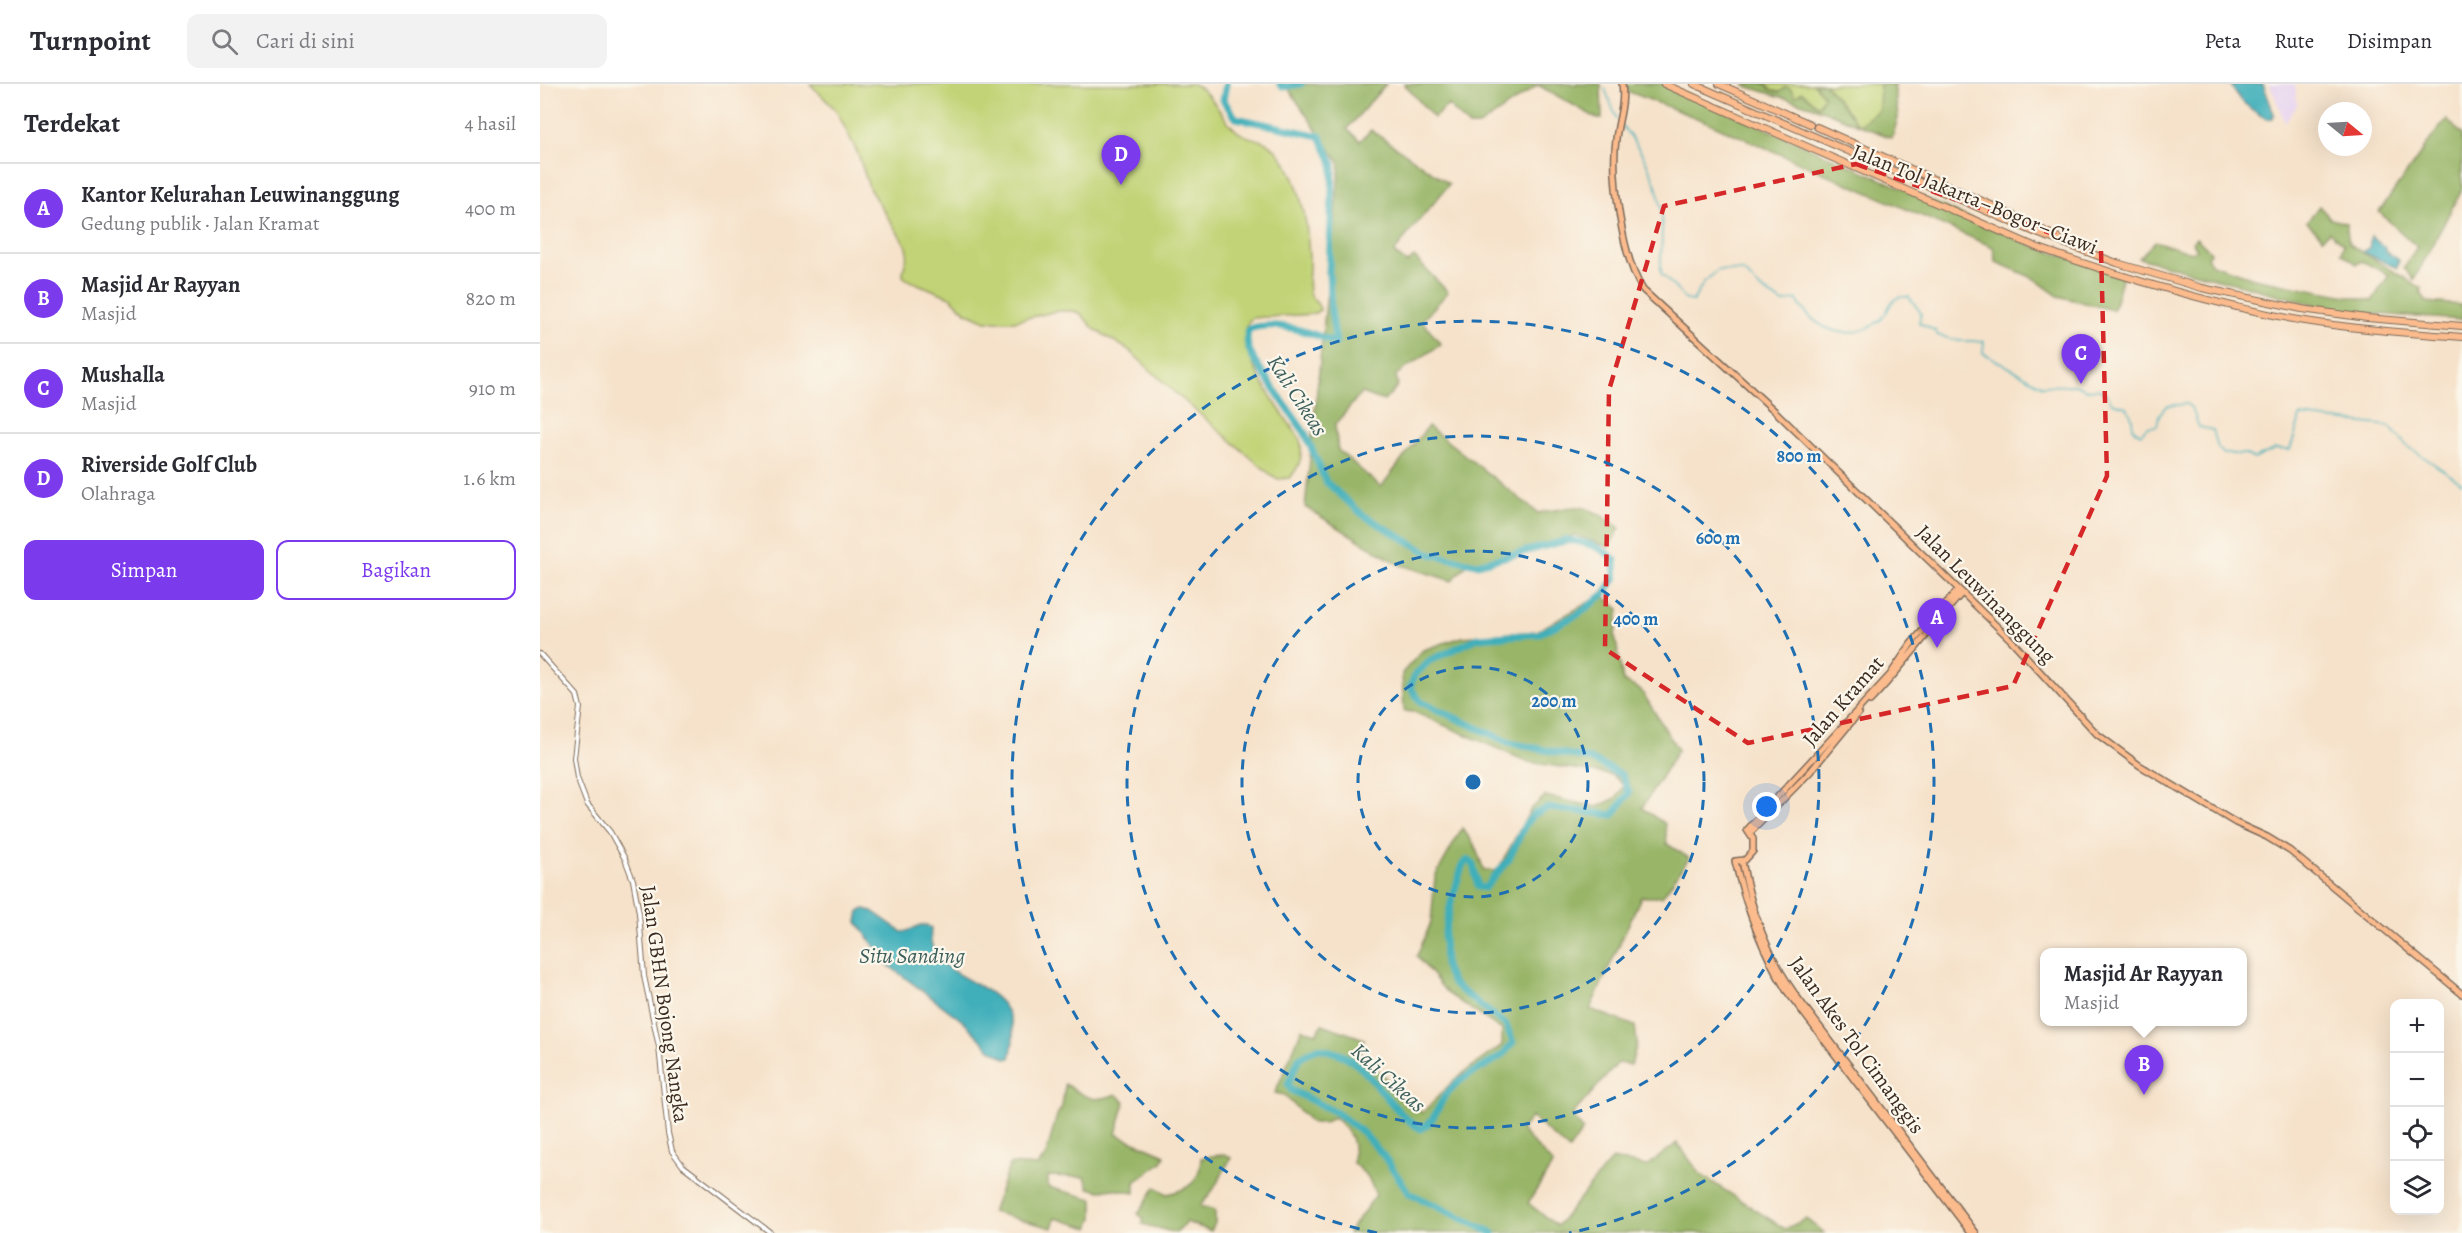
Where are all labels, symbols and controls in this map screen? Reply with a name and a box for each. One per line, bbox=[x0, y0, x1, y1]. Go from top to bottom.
search box bbox=[187, 14, 607, 68]
text: Turnpoint bbox=[30, 22, 151, 60]
icon: search bbox=[208, 25, 241, 58]
text: Cari di sini bbox=[256, 26, 355, 56]
text: Peta bbox=[2204, 27, 2241, 55]
text: Rute bbox=[2274, 27, 2314, 55]
text: Disimpan bbox=[2347, 27, 2432, 55]
north arrow bbox=[2318, 102, 2372, 156]
text: Terdekat bbox=[24, 106, 120, 141]
text: 4 hasil bbox=[464, 110, 516, 137]
pin: D bbox=[1102, 135, 1140, 185]
street label: Jalan Tol Jakarta–Bogor–Ciawi bbox=[1848, 137, 2102, 261]
text: Kantor Kelurahan Leuwinanggung bbox=[81, 180, 399, 210]
text: A bbox=[37, 195, 50, 222]
text: 400 m bbox=[465, 195, 516, 222]
text: Gedung publik · Jalan Kramat bbox=[81, 210, 320, 237]
text: Masjid Ar Rayyan bbox=[81, 270, 240, 300]
text: B bbox=[37, 285, 50, 312]
text: 820 m bbox=[466, 285, 516, 312]
text: Masjid bbox=[81, 300, 136, 327]
pin: C bbox=[2062, 334, 2100, 384]
water label: Kali Cikeas bbox=[1260, 349, 1335, 442]
text: Mushalla bbox=[81, 360, 165, 390]
text: C bbox=[37, 375, 50, 402]
text: 910 m bbox=[469, 375, 516, 402]
text: Masjid bbox=[81, 390, 136, 417]
text: 800 m bbox=[1777, 444, 1821, 468]
text: Riverside Golf Club bbox=[81, 450, 257, 480]
text: D bbox=[37, 465, 50, 492]
text: 1.6 km bbox=[463, 465, 516, 492]
text: Olahraga bbox=[81, 480, 156, 507]
street label: Jalan Leuwinanggung bbox=[1910, 518, 2062, 670]
text: 600 m bbox=[1696, 526, 1740, 550]
button: Simpan bbox=[24, 540, 264, 600]
button: Bagikan bbox=[276, 540, 516, 600]
pin: A bbox=[1918, 598, 1956, 648]
text: 400 m bbox=[1614, 607, 1658, 631]
street label: Jalan Kramat bbox=[1796, 650, 1890, 752]
text: 200 m bbox=[1531, 689, 1577, 713]
centre of rings bbox=[1463, 772, 1483, 792]
your location bbox=[1752, 792, 1781, 821]
street label: Jalan GBHN Bojong Nangka bbox=[634, 884, 696, 1125]
water label: Situ Sanding bbox=[859, 941, 965, 971]
popup bbox=[2040, 948, 2247, 1026]
street label: Jalan Akes Tol Cimanggis bbox=[1783, 951, 1931, 1139]
text: Masjid Ar Rayyan bbox=[2064, 959, 2223, 989]
text: Masjid bbox=[2064, 989, 2119, 1016]
map controls bbox=[2390, 999, 2444, 1215]
button: + bbox=[2390, 999, 2444, 1053]
water label: Kali Cikeas bbox=[1344, 1036, 1433, 1120]
pin: B bbox=[2124, 1046, 2164, 1095]
button: − bbox=[2390, 1053, 2444, 1107]
button: locate bbox=[2390, 1107, 2444, 1161]
button: layers bbox=[2390, 1161, 2444, 1215]

